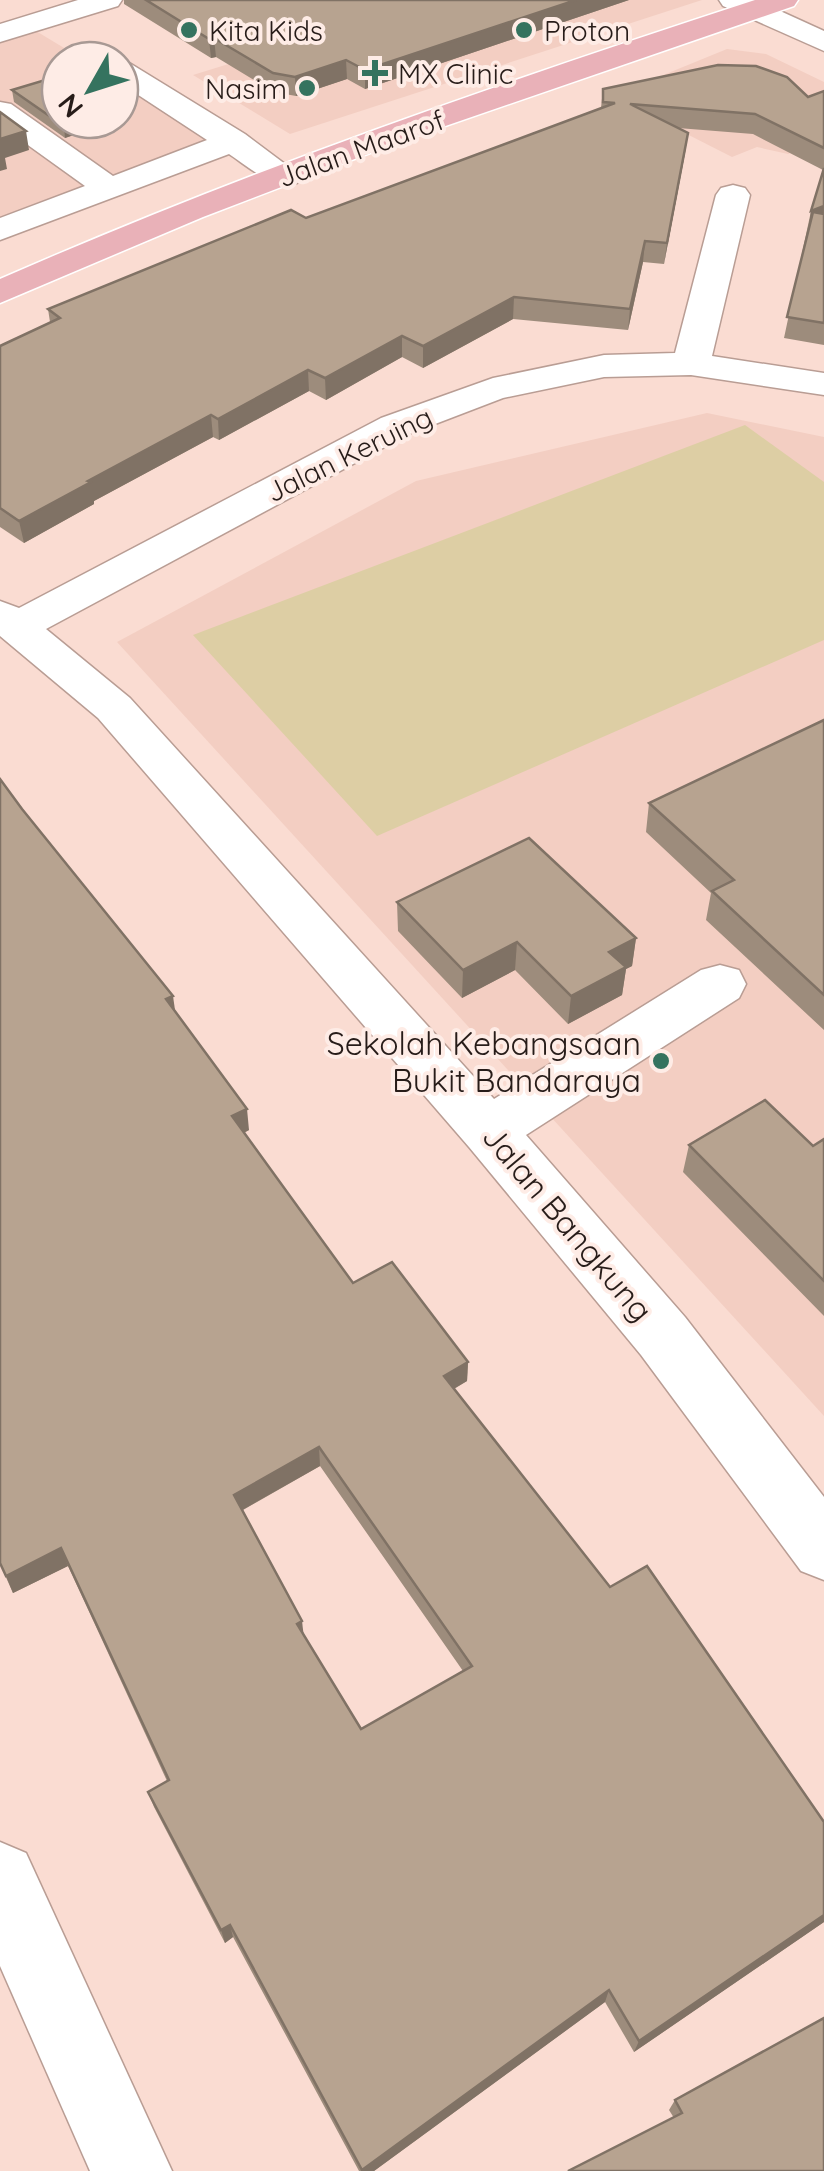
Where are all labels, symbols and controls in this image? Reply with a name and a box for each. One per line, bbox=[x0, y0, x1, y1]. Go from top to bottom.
place label: Kita Kids bbox=[209, 13, 323, 48]
place label: Proton bbox=[544, 13, 630, 48]
marker: Kita Kids bbox=[178, 19, 200, 41]
marker: Proton bbox=[513, 19, 535, 41]
north arrow bbox=[40, 40, 140, 140]
place label: MX Clinic bbox=[398, 56, 513, 91]
marker: MX Clinic bbox=[362, 60, 388, 86]
place label: Nasim bbox=[205, 71, 287, 106]
marker: Nasim bbox=[296, 77, 318, 99]
text: N bbox=[50, 87, 90, 125]
street label: Jalan Maarof bbox=[273, 102, 449, 194]
street label: Jalan Keruing bbox=[260, 399, 438, 509]
place label: Sekolah Kebangsaan Bukit Bandaraya bbox=[327, 1023, 641, 1100]
marker: Sekolah Kebangsaan Bukit Bandaraya bbox=[650, 1050, 672, 1072]
street label: Jalan Bangkung bbox=[474, 1117, 662, 1329]

